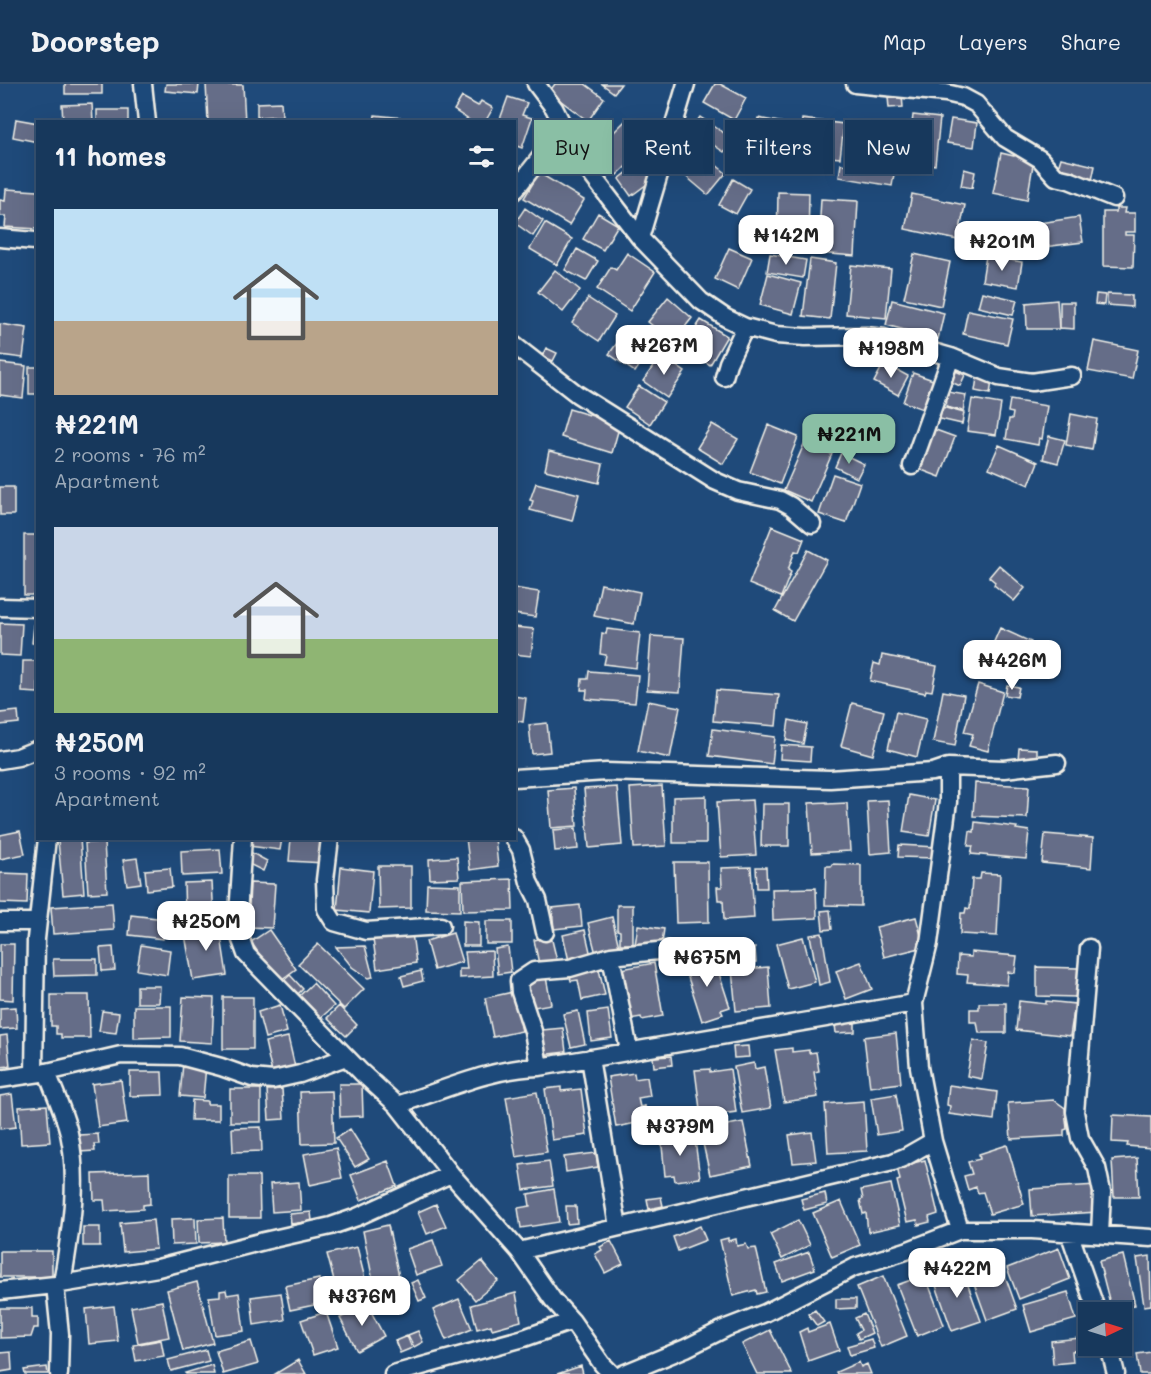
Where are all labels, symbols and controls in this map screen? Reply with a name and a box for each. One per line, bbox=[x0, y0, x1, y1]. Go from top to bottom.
text: Doorstep bbox=[30, 23, 160, 59]
text: Map bbox=[883, 28, 926, 55]
text: Layers bbox=[959, 28, 1028, 55]
text: Share bbox=[1061, 28, 1121, 55]
chip: Buy bbox=[534, 120, 612, 174]
chip: Rent bbox=[624, 120, 713, 174]
chip: Filters bbox=[725, 120, 833, 174]
chip: New bbox=[845, 120, 932, 174]
text: 11 homes bbox=[54, 139, 167, 173]
icon: filters bbox=[465, 140, 498, 173]
pin: ₦142M bbox=[744, 215, 828, 266]
text: ₦142M bbox=[753, 221, 819, 247]
pin: ₦201M bbox=[960, 221, 1044, 272]
text: ₦201M bbox=[968, 227, 1036, 253]
icon: home bbox=[222, 248, 330, 356]
pin: ₦267M bbox=[622, 325, 706, 376]
pin: ₦198M bbox=[849, 328, 933, 379]
text: ₦267M bbox=[630, 331, 698, 357]
text: ₦198M bbox=[857, 334, 925, 360]
text: ₦221M bbox=[54, 407, 139, 441]
pin: ₦221M bbox=[807, 414, 891, 465]
text: ₦221M bbox=[816, 420, 882, 446]
text: 2 rooms · 76 m² bbox=[54, 441, 206, 467]
text: Apartment bbox=[54, 467, 160, 493]
icon: home bbox=[222, 566, 330, 674]
pin: ₦426M bbox=[970, 640, 1054, 691]
text: ₦426M bbox=[977, 646, 1047, 672]
text: ₦250M bbox=[54, 725, 145, 759]
text: 3 rooms · 92 m² bbox=[54, 759, 206, 785]
text: Apartment bbox=[54, 785, 160, 811]
pin: ₦250M bbox=[164, 901, 248, 952]
text: ₦250M bbox=[171, 907, 241, 933]
pin: ₦675M bbox=[665, 937, 749, 988]
text: ₦675M bbox=[672, 943, 742, 969]
pin: ₦379M bbox=[638, 1106, 722, 1157]
text: ₦379M bbox=[645, 1112, 715, 1138]
pin: ₦422M bbox=[915, 1248, 999, 1299]
text: ₦422M bbox=[922, 1254, 992, 1280]
pin: ₦376M bbox=[320, 1276, 404, 1327]
text: ₦376M bbox=[327, 1282, 397, 1308]
north arrow bbox=[1078, 1302, 1132, 1356]
map controls bbox=[1078, 1302, 1132, 1356]

